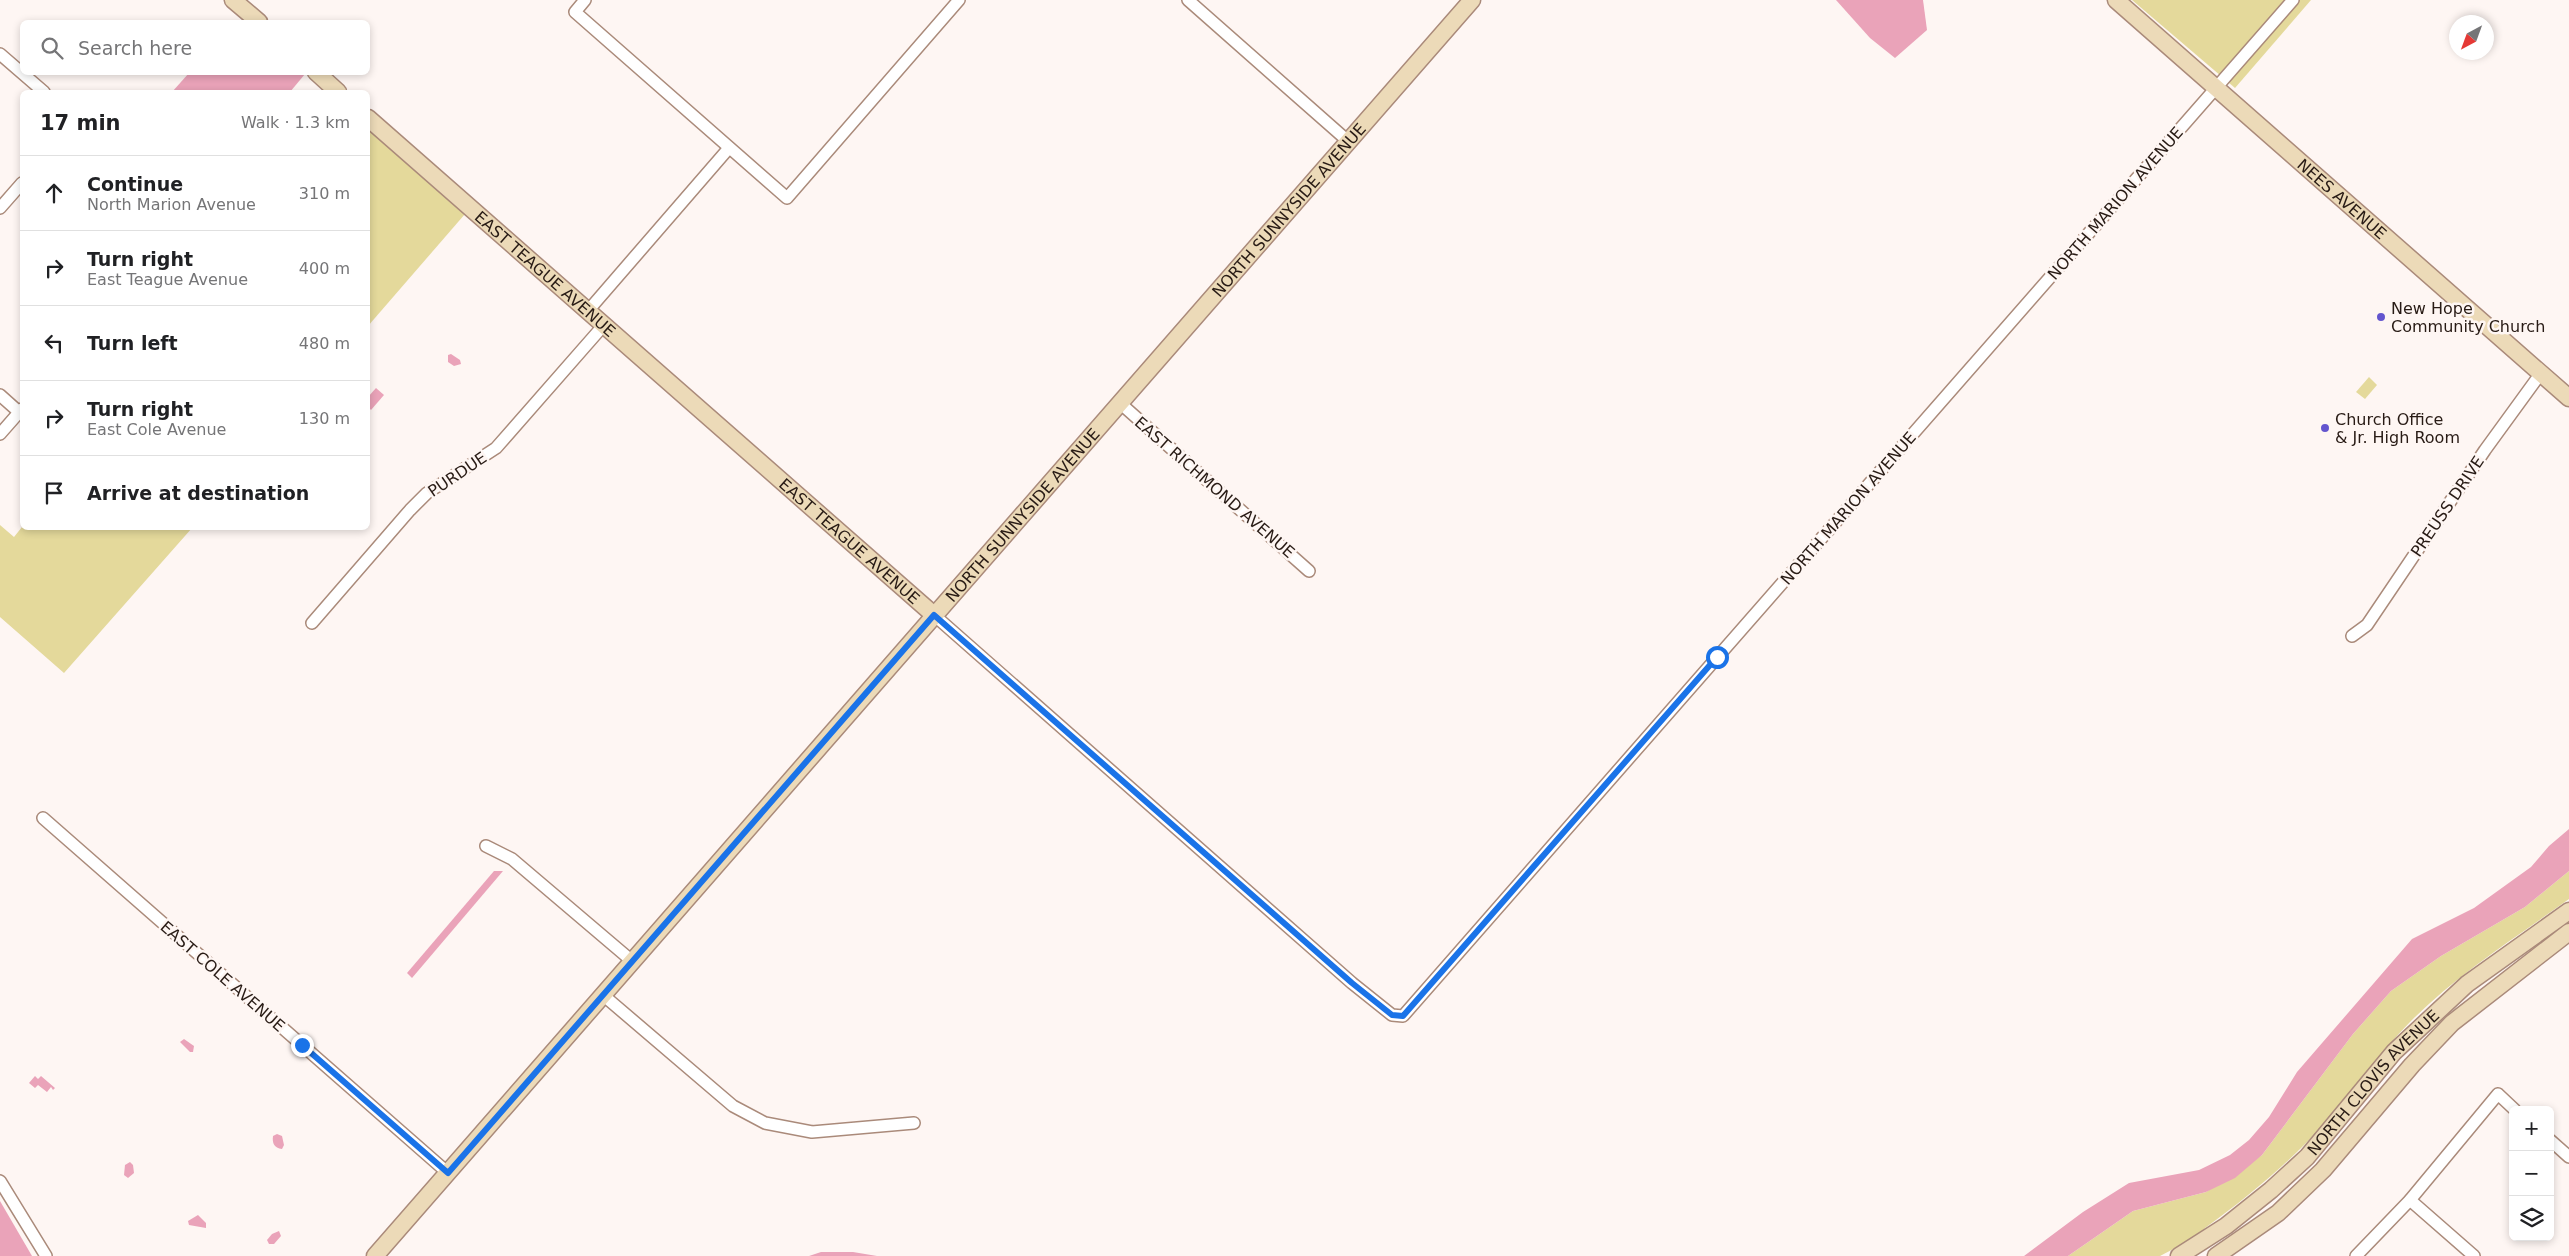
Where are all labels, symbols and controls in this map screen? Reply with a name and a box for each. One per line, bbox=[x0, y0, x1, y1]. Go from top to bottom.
north arrow bbox=[2449, 15, 2494, 60]
search box bbox=[20, 20, 370, 75]
icon: search bbox=[38, 34, 66, 62]
text: Search here bbox=[78, 37, 192, 59]
text: 17 min bbox=[40, 111, 121, 135]
text: Walk · 1.3 km bbox=[241, 113, 350, 132]
street label: NORTH SUNNYSIDE AVENUE bbox=[1208, 119, 1370, 301]
street label: NORTH MARION AVENUE bbox=[2044, 123, 2187, 284]
street label: NEES AVENUE bbox=[2293, 155, 2390, 243]
text: Continue bbox=[87, 173, 183, 195]
icon: ahead bbox=[40, 179, 68, 207]
text: 310 m bbox=[299, 184, 350, 203]
text: North Marion Avenue bbox=[87, 195, 256, 214]
street label: EAST TEAGUE AVENUE bbox=[471, 207, 619, 341]
text: Turn right bbox=[87, 248, 193, 270]
icon: right bbox=[40, 254, 68, 282]
text: 400 m bbox=[299, 259, 350, 278]
text: East Teague Avenue bbox=[87, 270, 248, 289]
place label: New Hope Community Church bbox=[2391, 299, 2545, 336]
marker: New Hope Community Church bbox=[2375, 311, 2387, 323]
icon: left bbox=[40, 329, 68, 357]
text: Turn left bbox=[87, 332, 178, 354]
text: 480 m bbox=[299, 334, 350, 353]
text: Turn right bbox=[87, 398, 193, 420]
icon: right bbox=[40, 404, 68, 432]
text: 130 m bbox=[299, 409, 350, 428]
place label: Church Office & Jr. High Room bbox=[2335, 410, 2460, 447]
street label: EAST RICHMOND AVENUE bbox=[1131, 413, 1299, 562]
text: East Cole Avenue bbox=[87, 420, 226, 439]
marker: Church Office & Jr. High Room bbox=[2319, 422, 2331, 434]
street label: NORTH SUNNYSIDE AVENUE bbox=[942, 425, 1104, 606]
street label: NORTH MARION AVENUE bbox=[1777, 428, 1920, 589]
street label: PURDUE bbox=[424, 448, 490, 501]
street label: PREUSS DRIVE bbox=[2407, 452, 2488, 560]
street label: EAST TEAGUE AVENUE bbox=[775, 475, 924, 608]
icon: arrive bbox=[40, 479, 68, 507]
text: Arrive at destination bbox=[87, 482, 309, 504]
route start bbox=[1706, 646, 1729, 669]
street label: EAST COLE AVENUE bbox=[157, 917, 289, 1036]
street label: NORTH CLOVIS AVENUE bbox=[2303, 1006, 2443, 1159]
route end bbox=[291, 1034, 314, 1057]
map controls bbox=[2509, 1106, 2554, 1241]
button: + bbox=[2509, 1106, 2554, 1151]
button: − bbox=[2509, 1151, 2554, 1196]
button: layers bbox=[2509, 1196, 2554, 1241]

